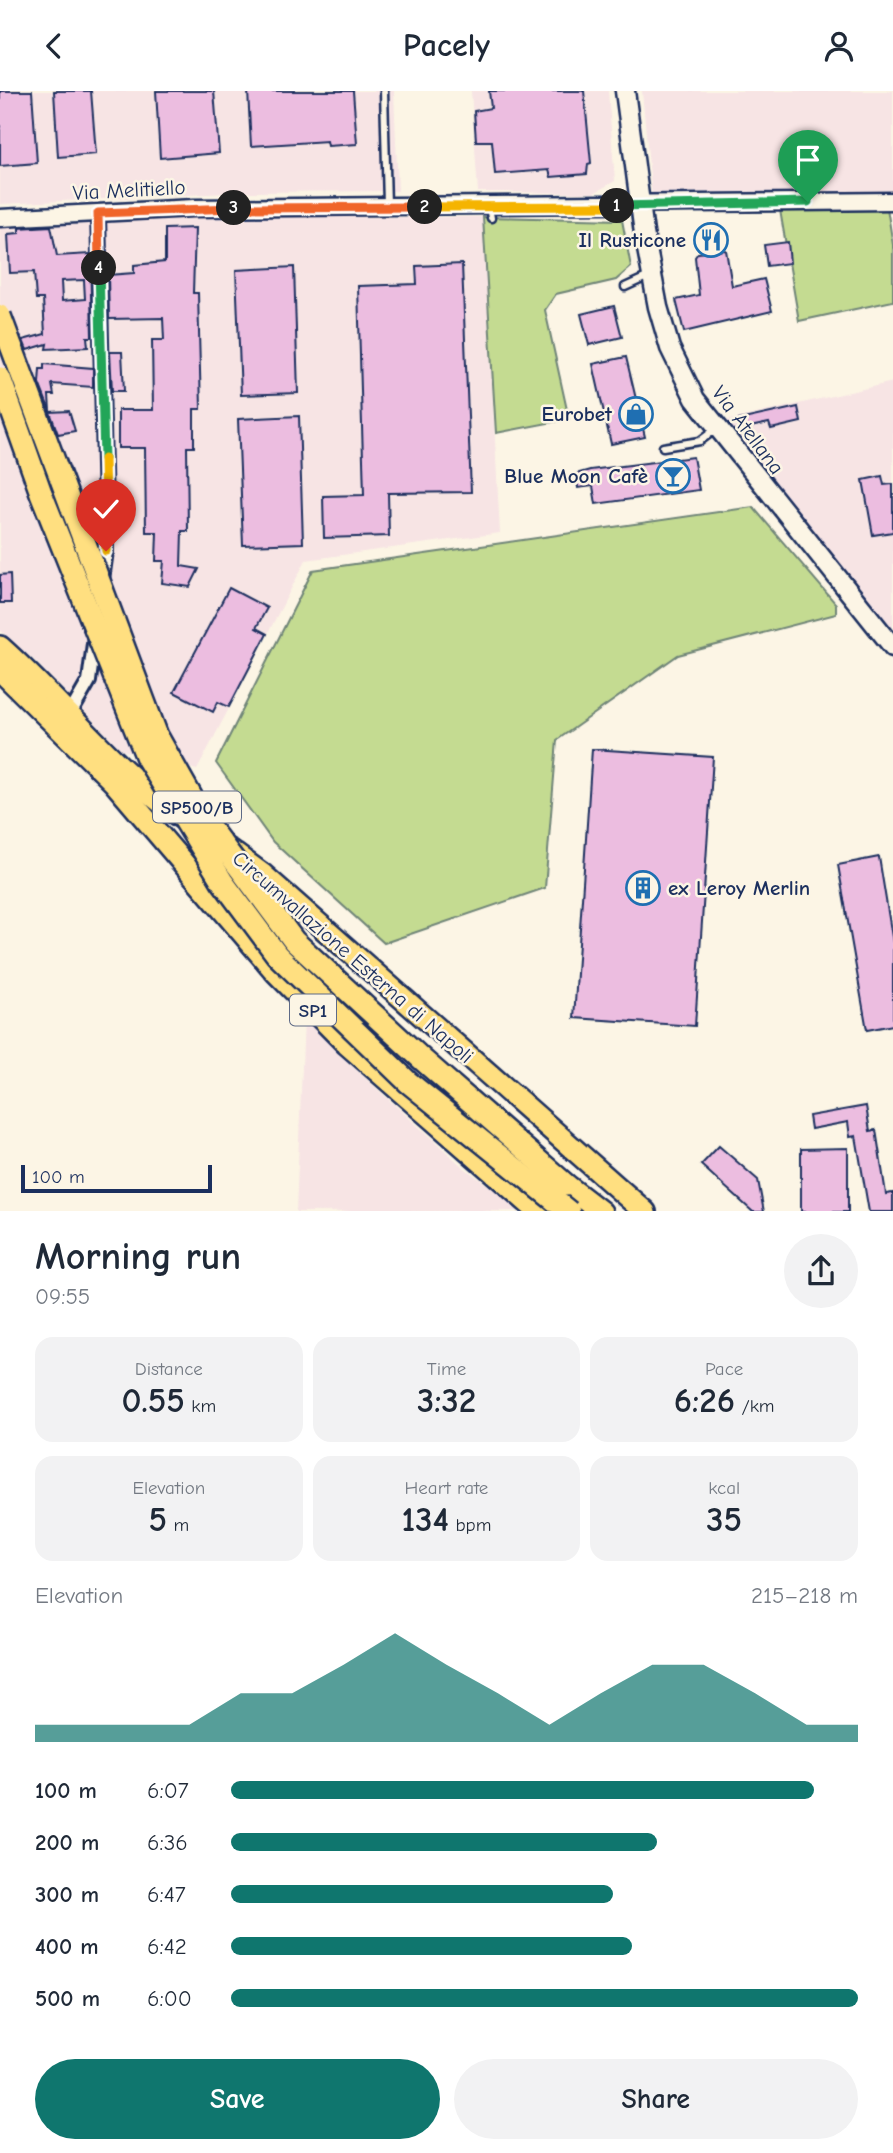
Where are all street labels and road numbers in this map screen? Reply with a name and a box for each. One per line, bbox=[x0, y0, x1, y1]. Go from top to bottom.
street label: Via Melitiello bbox=[72, 175, 186, 205]
street label: Via Atellana bbox=[707, 381, 789, 479]
road number: SP500/B bbox=[153, 792, 241, 823]
street label: Circumvallazione Esterna di Napoli bbox=[228, 846, 478, 1068]
road number: SP1 bbox=[290, 994, 336, 1025]

